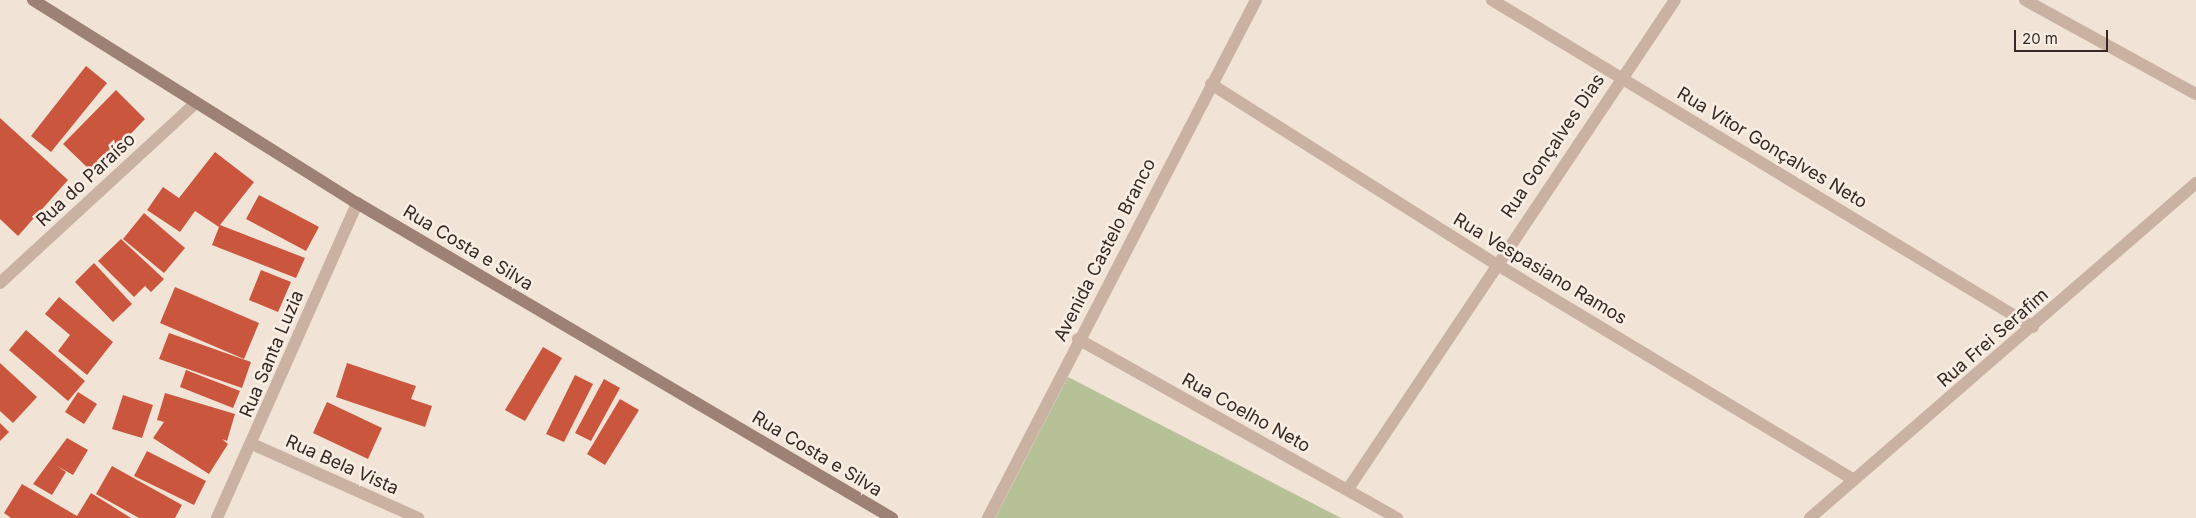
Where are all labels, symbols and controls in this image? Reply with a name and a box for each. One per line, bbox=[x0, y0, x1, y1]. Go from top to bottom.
scale bar bbox=[2016, 20, 2110, 52]
text: 20 m bbox=[2022, 29, 2058, 48]
street label: Rua Gonçalves Dias bbox=[1497, 70, 1609, 222]
street label: Rua Vitor Gonçalves Neto bbox=[1673, 83, 1871, 213]
street label: Rua do Paraíso bbox=[32, 129, 140, 231]
street label: Avenida Castelo Branco bbox=[1049, 155, 1161, 345]
street label: Rua Costa e Silva bbox=[399, 201, 537, 295]
street label: Rua Vespasiano Ramos bbox=[1449, 209, 1631, 329]
street label: Rua Frei Serafim bbox=[1933, 284, 2053, 392]
street label: Rua Santa Luzia bbox=[235, 287, 309, 421]
street label: Rua Coelho Neto bbox=[1178, 369, 1314, 457]
street label: Rua Costa e Silva bbox=[748, 407, 886, 501]
street label: Rua Bela Vista bbox=[282, 430, 402, 500]

